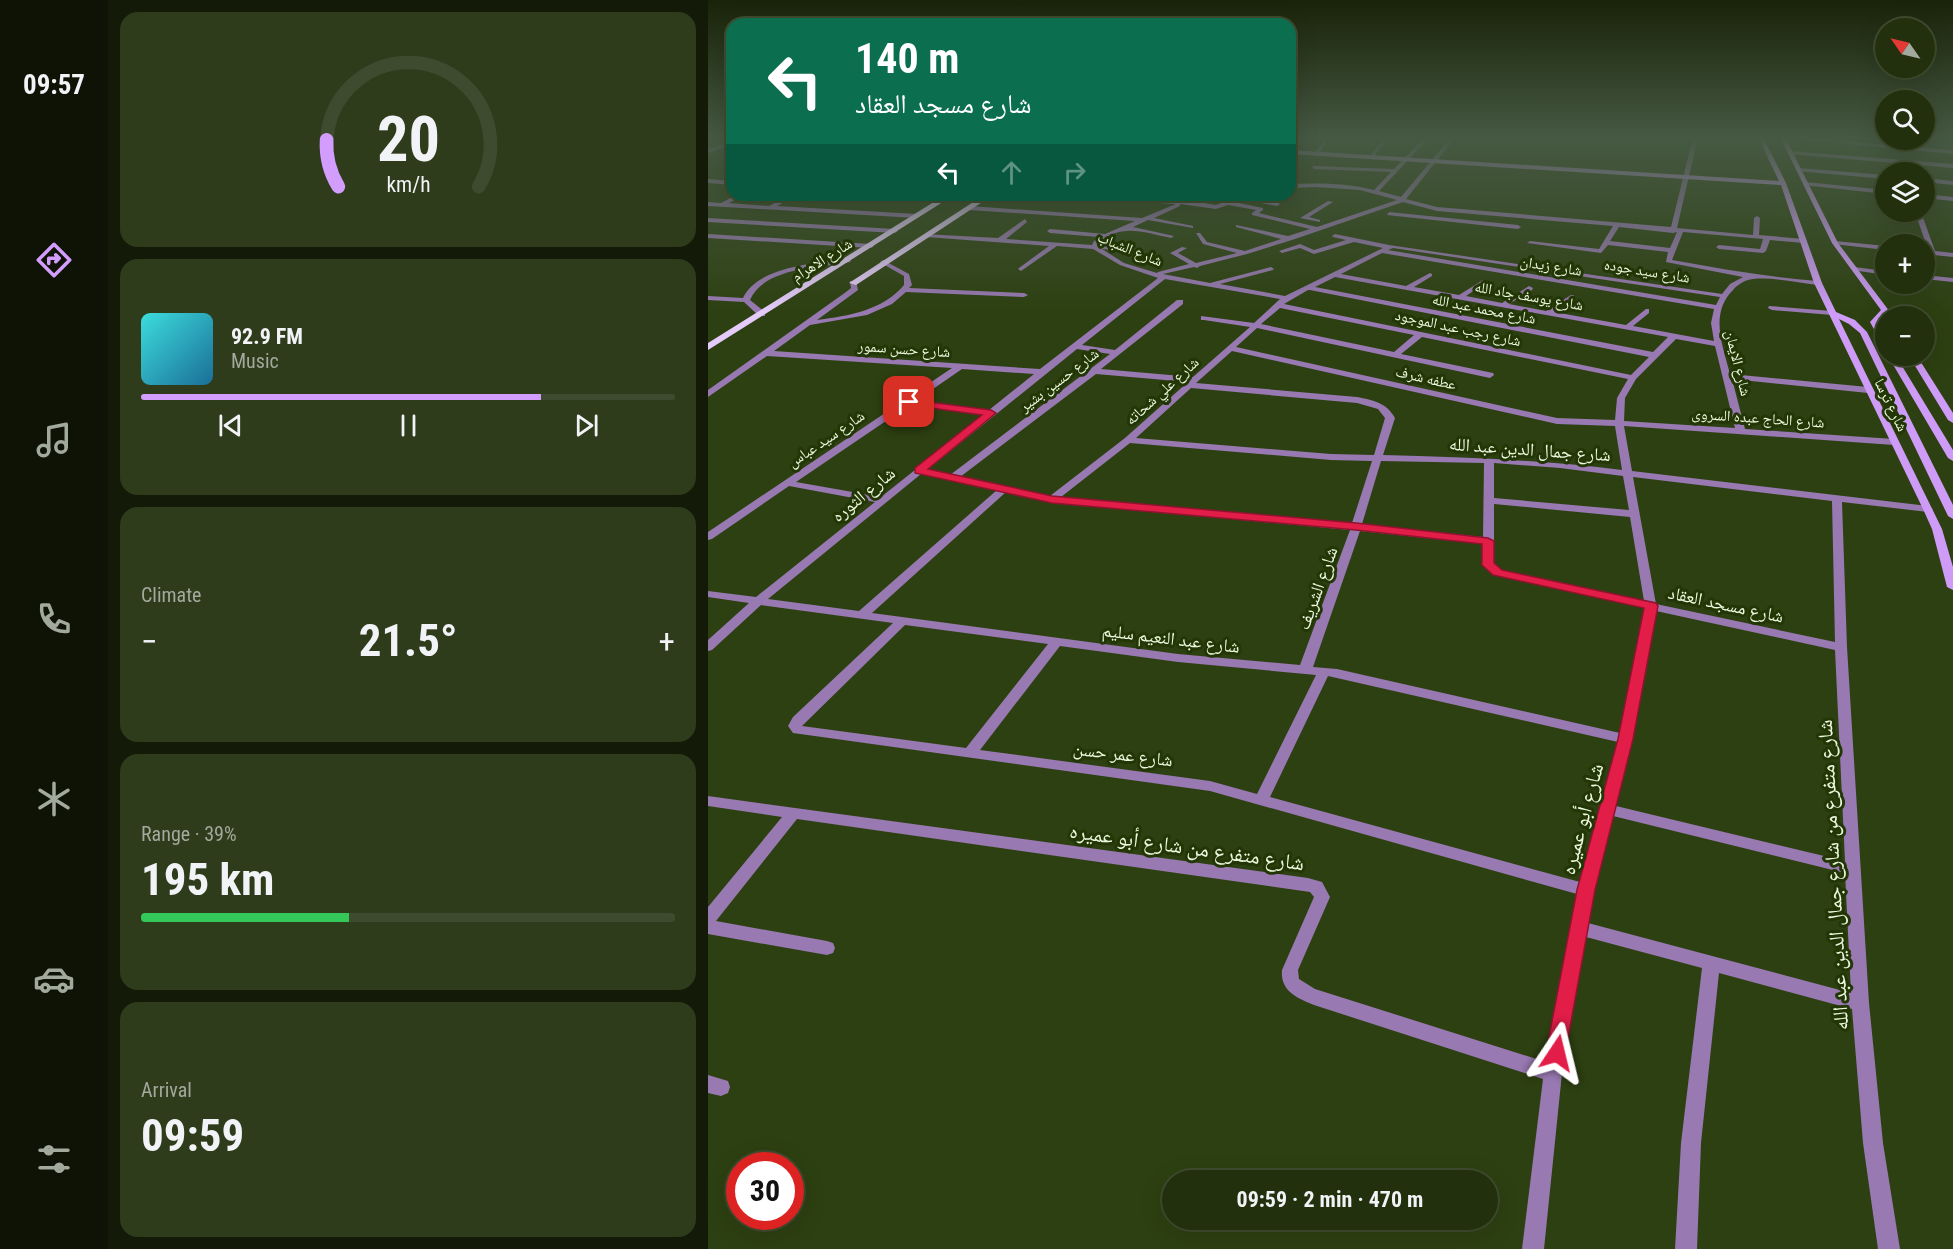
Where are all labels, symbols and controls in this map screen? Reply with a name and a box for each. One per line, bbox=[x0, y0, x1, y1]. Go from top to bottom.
north arrow bbox=[1875, 18, 1935, 78]
map controls bbox=[1875, 18, 1935, 366]
text: 140 m bbox=[855, 34, 960, 83]
icon: left bbox=[756, 42, 834, 120]
text: 09:57 bbox=[23, 69, 85, 101]
text: شارع مسجد العقاد bbox=[855, 88, 1032, 120]
button: search bbox=[1875, 90, 1935, 150]
text: 20 bbox=[376, 103, 440, 176]
icon: left bbox=[932, 156, 965, 189]
icon: ahead bbox=[995, 156, 1028, 189]
icon: right bbox=[1058, 156, 1091, 189]
button: layers bbox=[1875, 162, 1935, 222]
text: km/h bbox=[386, 172, 430, 197]
street label: شارع الشباب bbox=[1095, 228, 1165, 271]
street label: شارع الاهرام bbox=[788, 234, 856, 286]
button: + bbox=[1875, 234, 1935, 294]
icon: directions bbox=[33, 239, 75, 281]
street label: شارع زيدان bbox=[1519, 252, 1583, 281]
street label: شارع سيد جوده bbox=[1603, 255, 1691, 288]
street label: شارع يوسف جاد الله bbox=[1473, 278, 1585, 315]
street label: شارع محمد عبد الله bbox=[1430, 290, 1538, 329]
street label: شارع رجب عبد الموجود bbox=[1393, 306, 1523, 351]
button: − bbox=[1875, 306, 1935, 366]
text: 92.9 FM bbox=[231, 324, 303, 349]
street label: شارع الايمان bbox=[1720, 328, 1755, 398]
street label: شارع حسن سمور bbox=[856, 337, 951, 362]
street label: شارع حسين بشير bbox=[1015, 344, 1103, 417]
text: Music bbox=[231, 349, 279, 373]
street label: شارع علي شحاته bbox=[1122, 353, 1204, 431]
street label: عطفه شرف bbox=[1394, 362, 1458, 394]
pin bbox=[883, 376, 934, 427]
street label: شارع ترسا bbox=[1870, 376, 1912, 435]
icon: arrive bbox=[892, 385, 925, 418]
street label: شارع الحاج عبده السروى bbox=[1691, 404, 1825, 433]
street label: شارع سيد عباس bbox=[784, 407, 868, 472]
icon: previous bbox=[214, 409, 247, 442]
icon: pause bbox=[392, 409, 425, 442]
icon: next bbox=[570, 409, 603, 442]
icon: music bbox=[33, 419, 75, 461]
street label: شارع جمال الدين عبد الله bbox=[1449, 433, 1611, 466]
street label: شارع الثوره bbox=[827, 462, 900, 527]
street label: شارع الشريف bbox=[1292, 544, 1343, 633]
street label: شارع مسجد العقاد bbox=[1666, 581, 1786, 627]
text: Climate bbox=[141, 583, 201, 607]
icon: phone bbox=[33, 598, 75, 640]
text: 21.5° bbox=[359, 614, 457, 667]
street label: شارع عبد النعيم سليم bbox=[1101, 619, 1241, 659]
text: − bbox=[141, 622, 158, 661]
text: + bbox=[659, 622, 675, 661]
street label: شارع متفرع من شارع جمال الدين عبد الله bbox=[1813, 719, 1854, 1031]
street label: شارع عمر حسن bbox=[1072, 737, 1174, 772]
street label: شارع أبو عميره bbox=[1555, 761, 1609, 877]
icon: climate bbox=[33, 778, 75, 820]
street label: شارع متفرع من شارع أبو عميره bbox=[1068, 818, 1306, 876]
text: Range · 39% bbox=[141, 822, 237, 846]
text: 195 km bbox=[141, 853, 274, 906]
icon: car bbox=[33, 958, 75, 1000]
position arrow bbox=[1525, 1021, 1589, 1085]
text: Arrival bbox=[141, 1078, 192, 1102]
text: 09:59 bbox=[141, 1109, 244, 1162]
icon: filters bbox=[33, 1138, 75, 1180]
speed limit sign: 30 bbox=[726, 1152, 804, 1230]
text: 09:59 · 2 min · 470 m bbox=[1237, 1187, 1423, 1212]

